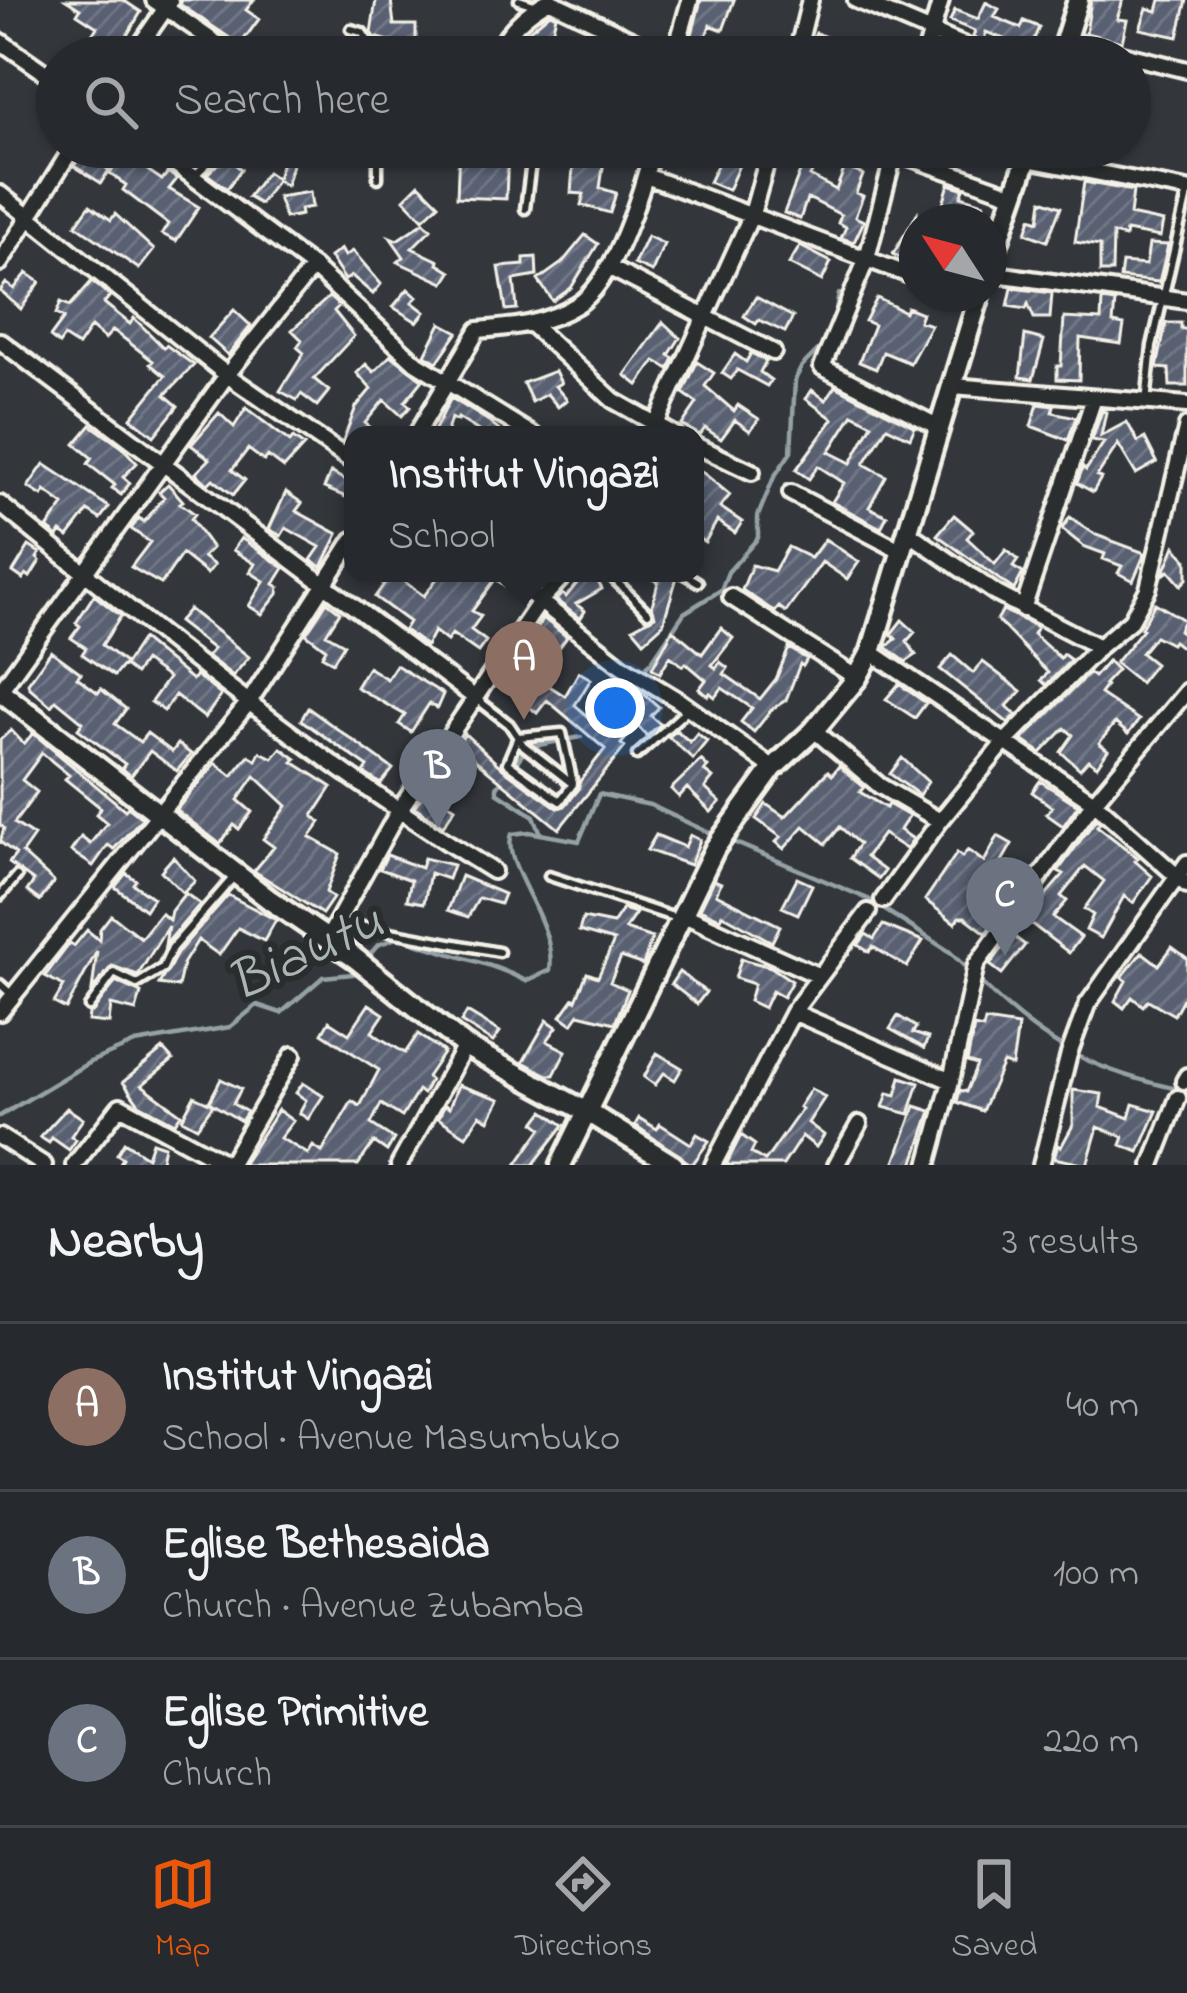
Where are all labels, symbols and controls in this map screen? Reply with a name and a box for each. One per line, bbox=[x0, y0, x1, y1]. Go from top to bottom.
search box bbox=[36, 36, 1151, 168]
icon: search bbox=[78, 69, 144, 135]
text: Search here bbox=[174, 69, 390, 135]
north arrow bbox=[899, 204, 1007, 312]
popup bbox=[344, 426, 704, 582]
text: Institut Vingazi bbox=[388, 443, 660, 509]
text: School bbox=[388, 509, 495, 566]
pin: A bbox=[485, 621, 563, 720]
your location bbox=[585, 678, 645, 738]
pin: B bbox=[399, 729, 477, 828]
pin: C bbox=[966, 857, 1044, 956]
water label: Biautu bbox=[215, 883, 398, 1027]
text: Nearby bbox=[48, 1206, 204, 1281]
text: 3 results bbox=[1002, 1215, 1139, 1272]
text: Institut Vingazi bbox=[162, 1345, 433, 1411]
text: A bbox=[75, 1378, 99, 1435]
text: 40 m bbox=[1066, 1378, 1139, 1435]
text: School · Avenue Masumbuko bbox=[162, 1411, 620, 1468]
text: Eglise Bethesaida bbox=[162, 1513, 490, 1579]
text: B bbox=[74, 1546, 100, 1603]
text: 100 m bbox=[1053, 1546, 1139, 1603]
text: Church · Avenue Zubamba bbox=[162, 1579, 584, 1636]
text: Eglise Primitive bbox=[162, 1681, 428, 1747]
text: C bbox=[76, 1714, 98, 1771]
text: 220 m bbox=[1043, 1714, 1139, 1771]
text: Church bbox=[162, 1747, 272, 1804]
tab: Map bbox=[150, 1851, 216, 1971]
tab: Directions bbox=[515, 1851, 652, 1971]
tab: Saved bbox=[951, 1851, 1037, 1971]

